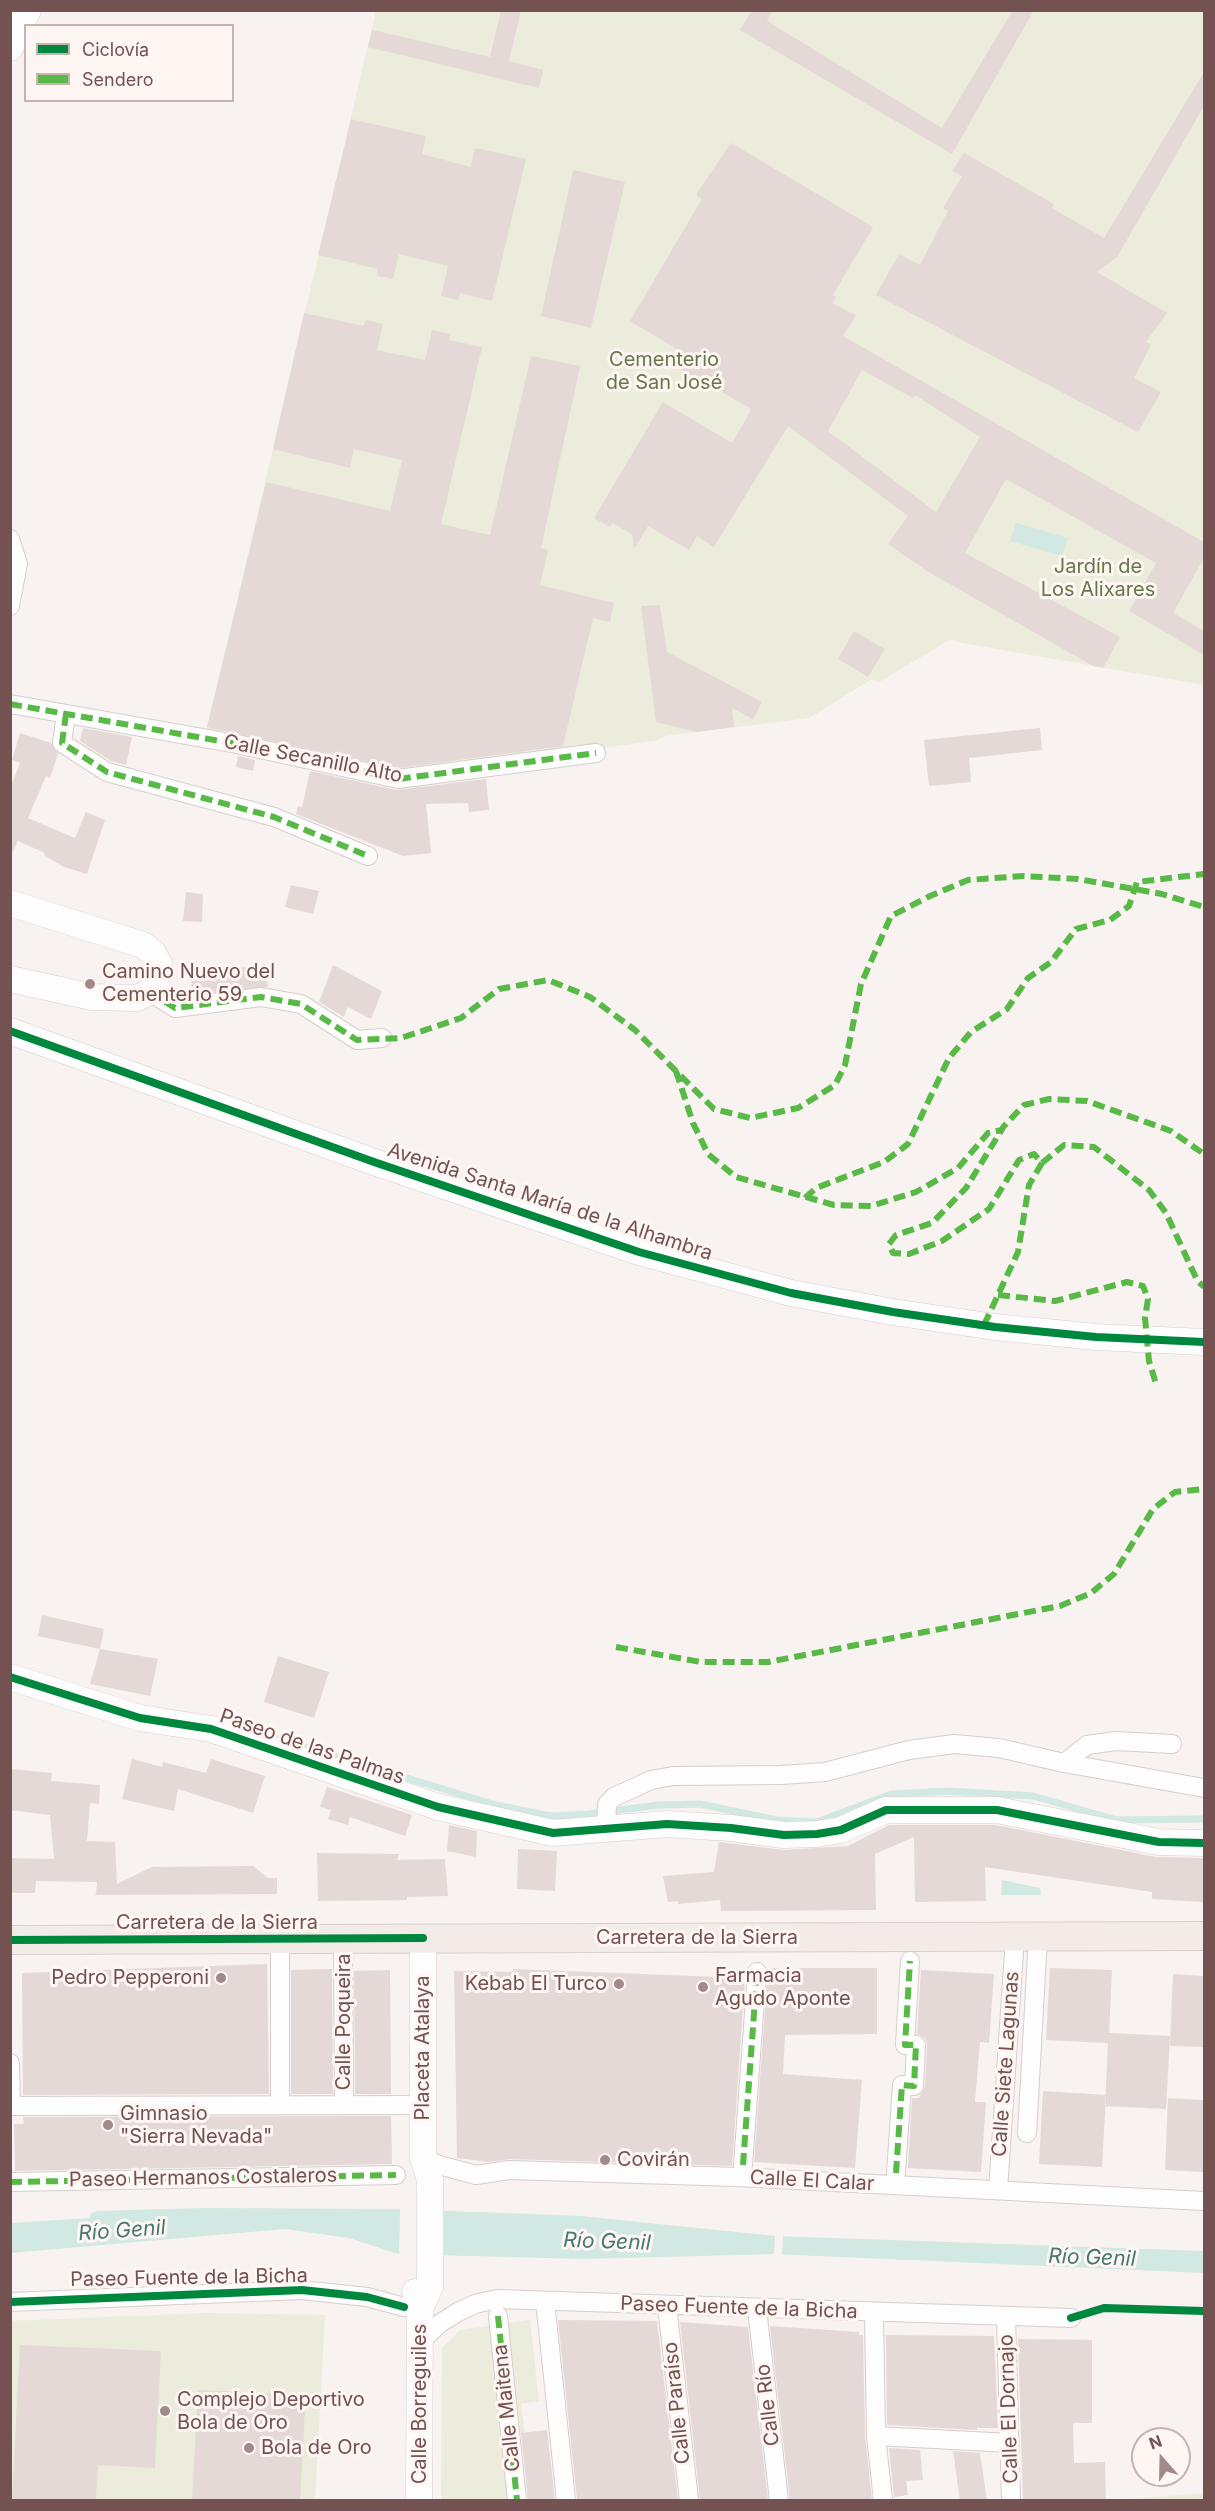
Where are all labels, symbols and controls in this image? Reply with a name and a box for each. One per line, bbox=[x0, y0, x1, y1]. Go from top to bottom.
legend bbox=[24, 24, 234, 102]
text: Ciclovía bbox=[82, 39, 149, 60]
text: Sendero bbox=[82, 69, 153, 90]
park label: Cementerio de San José bbox=[606, 348, 722, 395]
park label: Jardín de Los Alixares bbox=[1041, 555, 1155, 602]
street label: Calle Secanillo Alto bbox=[222, 730, 404, 788]
place label: Camino Nuevo del Cementerio 59 bbox=[102, 960, 275, 1007]
marker: Camino Nuevo del Cementerio 59 bbox=[83, 977, 97, 991]
street label: Avenida Santa María de la Alhambra bbox=[384, 1138, 716, 1266]
street label: Paseo de las Palmas bbox=[216, 1704, 408, 1790]
street label: Carretera de la Sierra bbox=[116, 1911, 318, 1935]
street label: Carretera de la Sierra bbox=[596, 1926, 798, 1950]
street label: Calle Poqueira bbox=[332, 1954, 356, 2090]
place label: Farmacia Agudo Aponte bbox=[715, 1964, 851, 2011]
place label: Pedro Pepperoni bbox=[51, 1966, 209, 1990]
street label: Calle Siete Lagunas bbox=[988, 1970, 1024, 2158]
marker: Pedro Pepperoni bbox=[214, 1971, 228, 1985]
place label: Kebab El Turco bbox=[465, 1972, 607, 1996]
street label: Placeta Atalaya bbox=[411, 1976, 435, 2120]
marker: Kebab El Turco bbox=[612, 1977, 626, 1991]
marker: Farmacia Agudo Aponte bbox=[696, 1980, 710, 1994]
place label: Gimnasio "Sierra Nevada" bbox=[120, 2102, 272, 2149]
marker: Gimnasio "Sierra Nevada" bbox=[101, 2118, 115, 2132]
place label: Covirán bbox=[617, 2148, 690, 2172]
marker: Covirán bbox=[598, 2153, 612, 2167]
street label: Paseo Hermanos Costaleros bbox=[69, 2164, 337, 2192]
street label: Calle El Calar bbox=[749, 2166, 875, 2196]
water label: Río Genil bbox=[77, 2215, 167, 2247]
water label: Río Genil bbox=[563, 2228, 651, 2256]
water label: Río Genil bbox=[1048, 2244, 1136, 2272]
street label: Paseo Fuente de la Bicha bbox=[70, 2264, 308, 2292]
street label: Paseo Fuente de la Bicha bbox=[620, 2292, 858, 2324]
street label: Calle Borreguiles bbox=[408, 2324, 432, 2484]
street label: Calle El Dornajo bbox=[994, 2334, 1024, 2484]
street label: Calle Paraíso bbox=[659, 2341, 695, 2465]
street label: Calle Maitena bbox=[488, 2343, 526, 2473]
street label: Calle Río bbox=[751, 2363, 785, 2447]
place label: Complejo Deportivo Bola de Oro bbox=[177, 2388, 365, 2435]
marker: Complejo Deportivo Bola de Oro bbox=[158, 2404, 172, 2418]
north arrow bbox=[1131, 2427, 1191, 2487]
text: N bbox=[1146, 2430, 1165, 2453]
place label: Bola de Oro bbox=[261, 2436, 372, 2460]
marker: Bola de Oro bbox=[242, 2441, 256, 2455]

